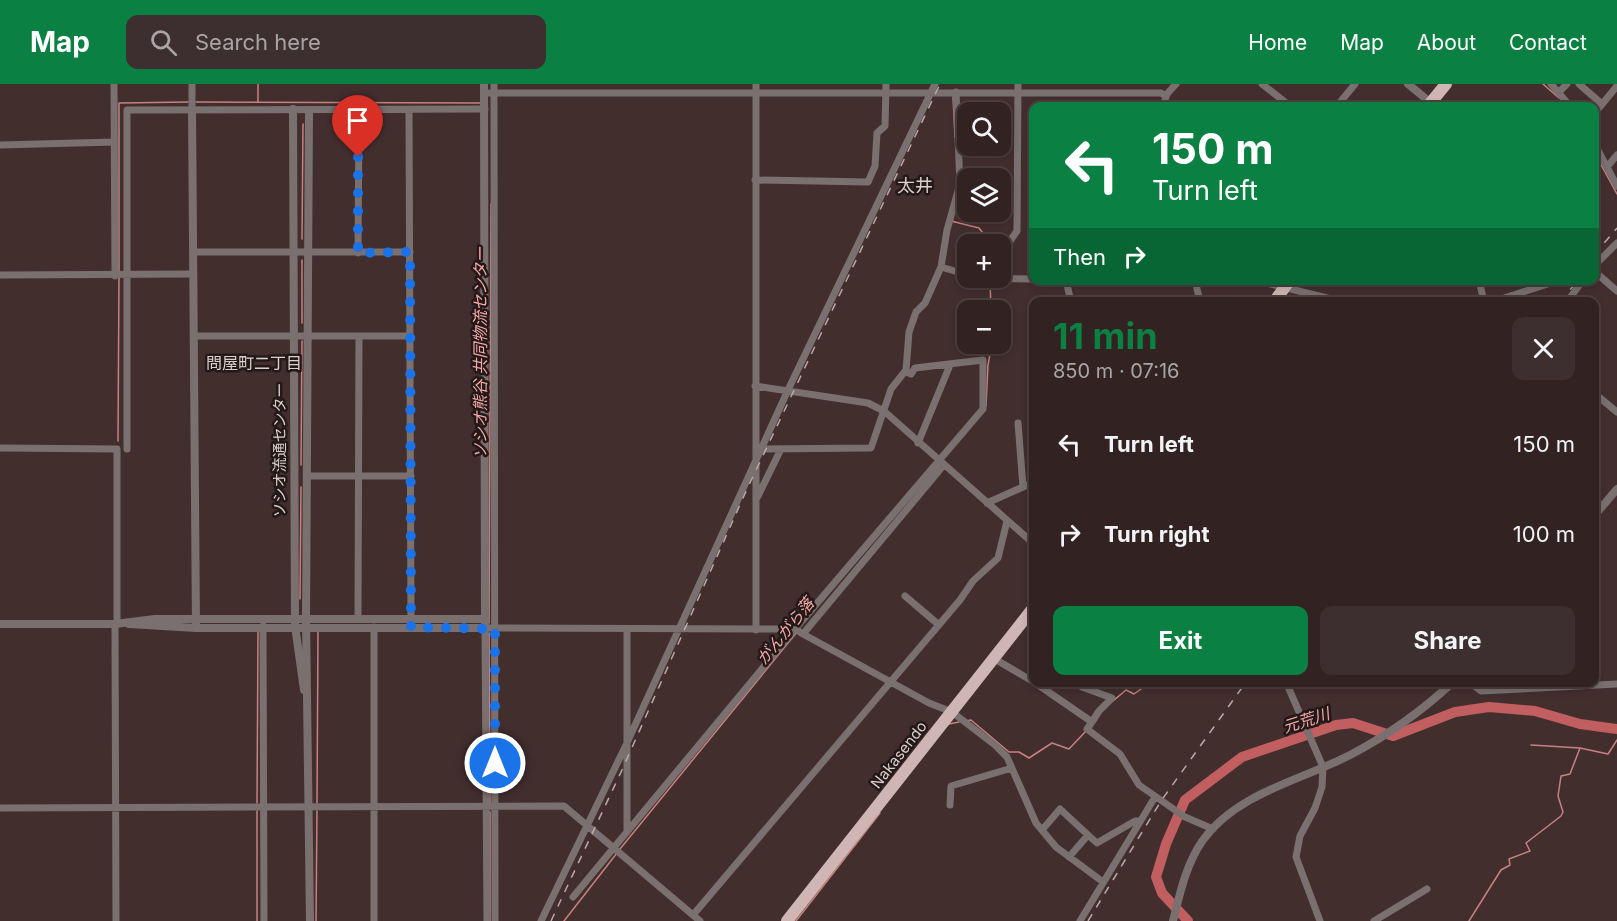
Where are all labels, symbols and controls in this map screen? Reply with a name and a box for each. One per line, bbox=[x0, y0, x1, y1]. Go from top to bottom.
search box bbox=[126, 15, 546, 69]
text: Map bbox=[30, 25, 90, 59]
icon: search bbox=[147, 26, 180, 59]
text: Search here bbox=[195, 29, 321, 55]
text: Home bbox=[1248, 30, 1307, 55]
text: Map bbox=[1340, 30, 1384, 55]
text: About bbox=[1417, 30, 1476, 55]
text: Contact bbox=[1509, 30, 1587, 55]
pin bbox=[332, 95, 383, 157]
map controls bbox=[957, 102, 1011, 354]
button: search bbox=[957, 102, 1011, 156]
icon: arrive bbox=[341, 104, 374, 137]
text: 150 m bbox=[1152, 123, 1274, 174]
icon: left bbox=[1053, 126, 1131, 204]
button: layers bbox=[957, 168, 1011, 222]
text: Turn left bbox=[1152, 174, 1258, 207]
district label: 太井 bbox=[897, 175, 933, 196]
button: + bbox=[957, 234, 1011, 288]
icon: right bbox=[1118, 240, 1151, 273]
text: Then bbox=[1053, 244, 1106, 270]
water label: ソシオ熊谷 共同物流センター bbox=[470, 246, 490, 459]
button: − bbox=[957, 300, 1011, 354]
text: 11 min bbox=[1053, 314, 1158, 358]
button: close bbox=[1512, 317, 1575, 380]
district label: 問屋町二丁目 bbox=[206, 353, 302, 373]
text: 850 m · 07:16 bbox=[1053, 359, 1179, 383]
street label: ソシオ流通センター bbox=[270, 382, 289, 518]
icon: left bbox=[1053, 428, 1086, 461]
text: Turn left bbox=[1104, 431, 1194, 457]
text: 150 m bbox=[1513, 431, 1575, 457]
icon: right bbox=[1053, 518, 1086, 551]
text: Turn right bbox=[1104, 521, 1210, 547]
text: 100 m bbox=[1513, 521, 1575, 547]
water label: がんがら落 bbox=[752, 591, 820, 668]
button: Exit bbox=[1053, 606, 1308, 675]
button: Share bbox=[1320, 606, 1575, 675]
water label: 元荒川 bbox=[1280, 702, 1334, 737]
street label: Nakasendo bbox=[866, 717, 931, 792]
position arrow bbox=[463, 731, 527, 795]

